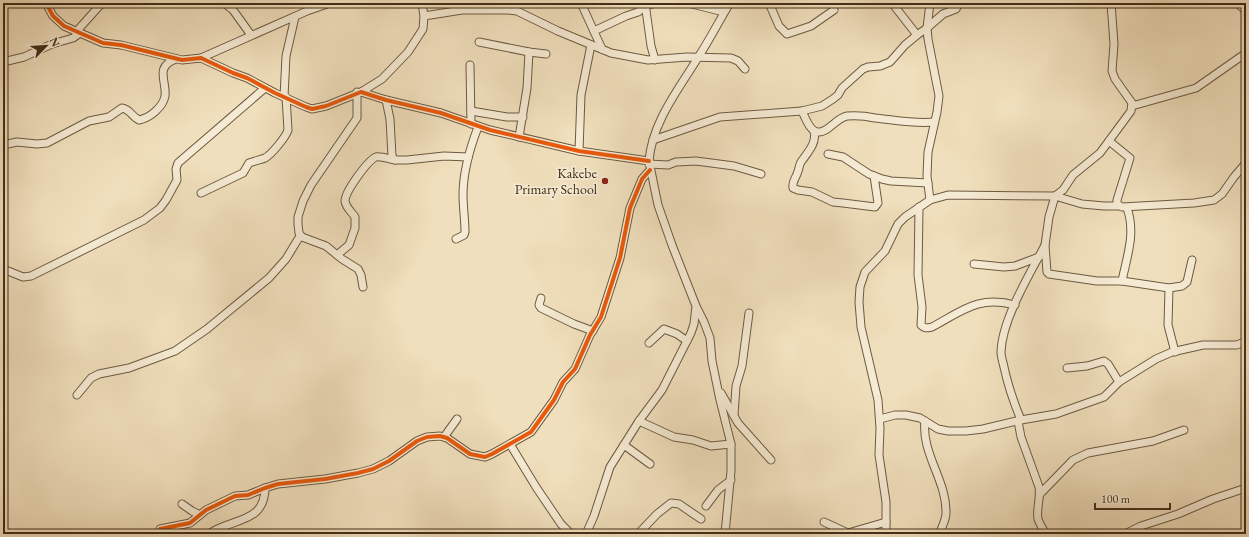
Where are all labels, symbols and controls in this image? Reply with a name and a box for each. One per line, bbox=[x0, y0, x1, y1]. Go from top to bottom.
north arrow bbox=[26, 26, 66, 66]
text: N bbox=[47, 35, 63, 49]
place label: Kakebe Primary School bbox=[515, 164, 598, 198]
marker: Kakebe Primary School bbox=[600, 176, 610, 186]
scale bar bbox=[1095, 485, 1170, 511]
text: 100 m bbox=[1101, 491, 1131, 507]

